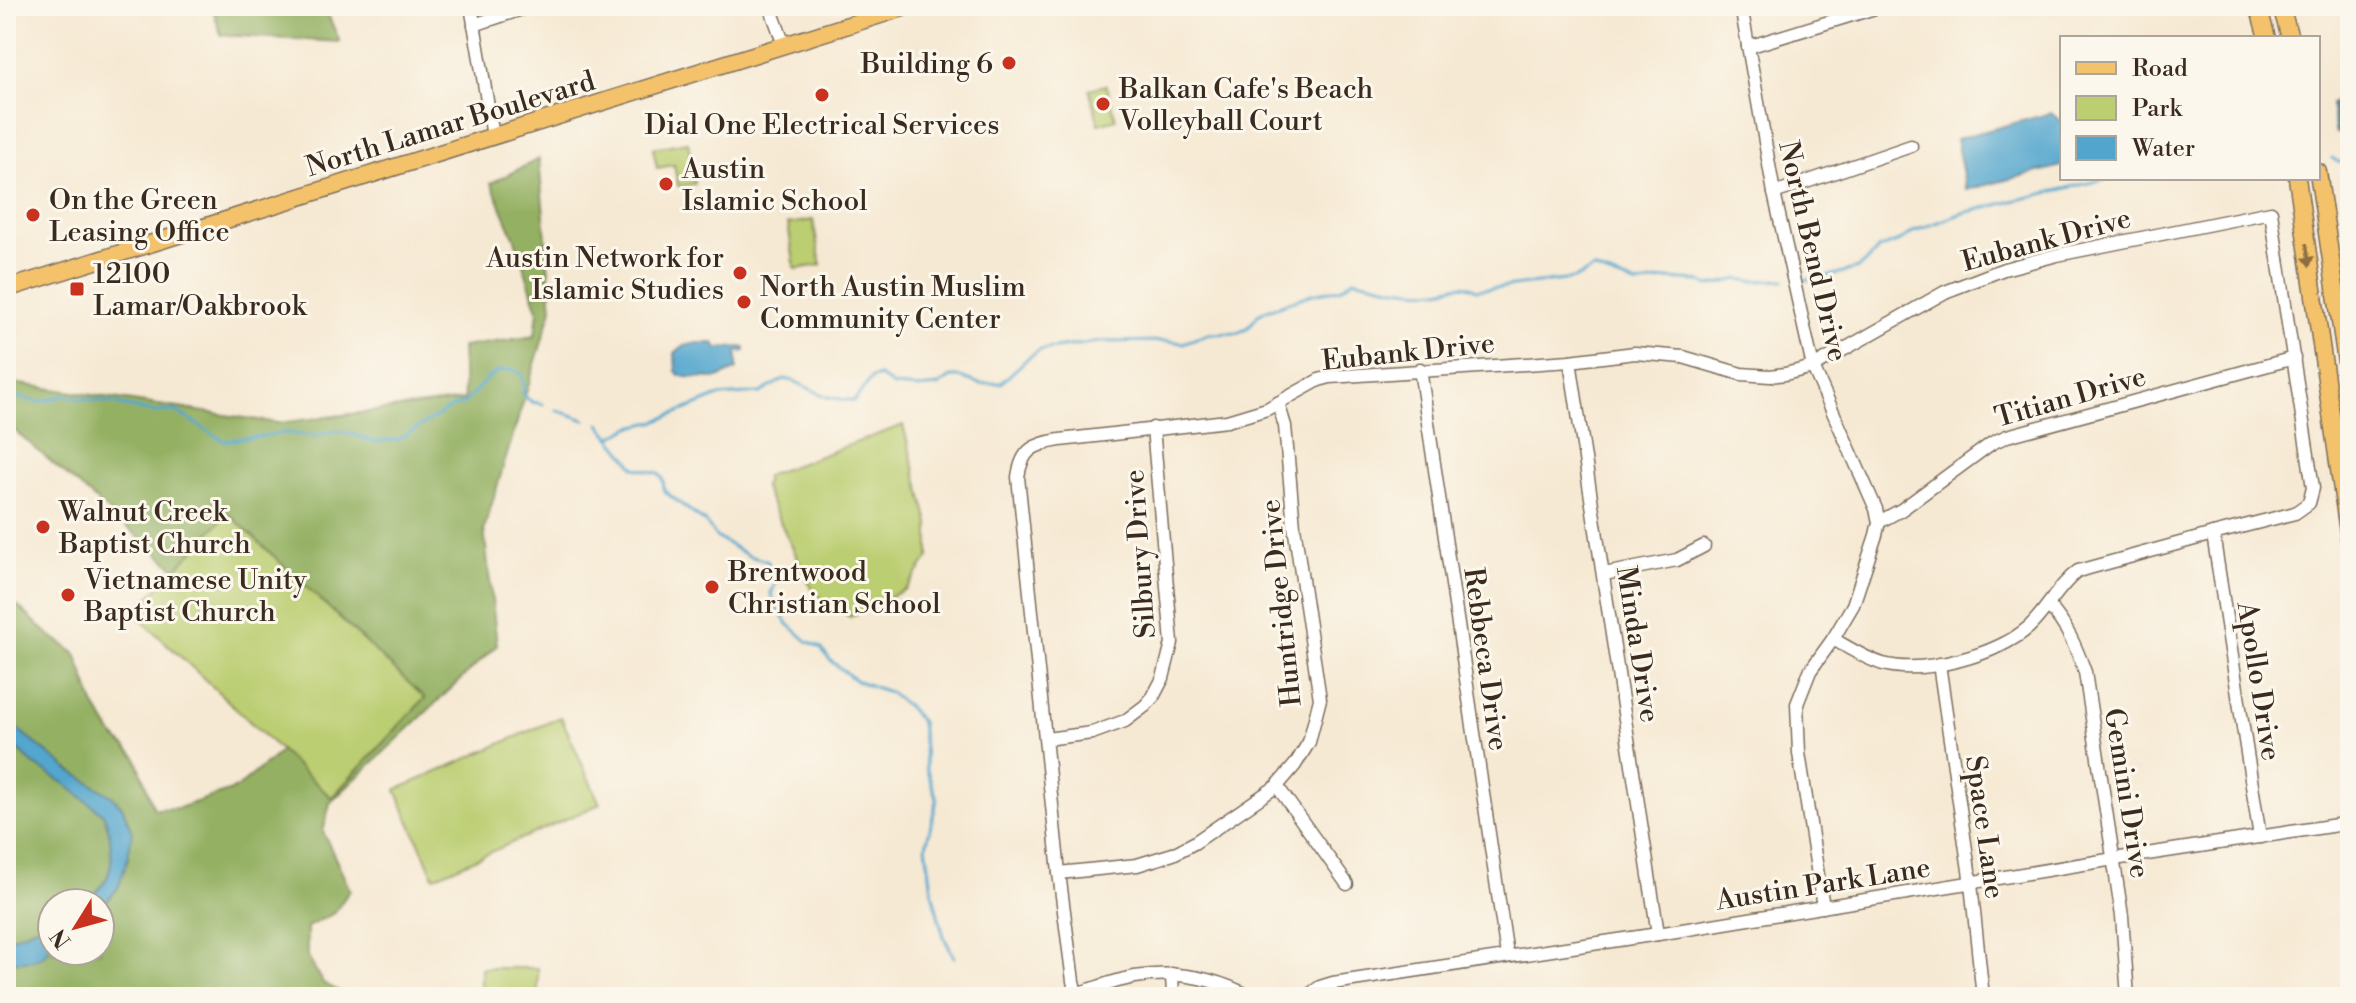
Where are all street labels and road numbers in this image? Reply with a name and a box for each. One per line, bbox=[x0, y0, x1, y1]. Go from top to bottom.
street label: North Lamar Boulevard bbox=[302, 64, 599, 185]
street label: North Bend Drive bbox=[1770, 138, 1855, 365]
street label: Eubank Drive bbox=[1958, 201, 2135, 280]
street label: Eubank Drive bbox=[1320, 326, 1496, 379]
street label: Titian Drive bbox=[1991, 359, 2150, 436]
street label: Silbury Drive bbox=[1117, 468, 1164, 640]
street label: Huntridge Drive bbox=[1253, 498, 1310, 708]
street label: Minda Drive bbox=[1608, 564, 1667, 725]
street label: Rebbeca Drive bbox=[1455, 565, 1516, 753]
street label: Apollo Drive bbox=[2229, 598, 2288, 763]
street label: Gemini Drive bbox=[2096, 706, 2157, 881]
street label: Space Lane bbox=[1957, 753, 2012, 901]
street label: Austin Park Lane bbox=[1713, 850, 1933, 919]

